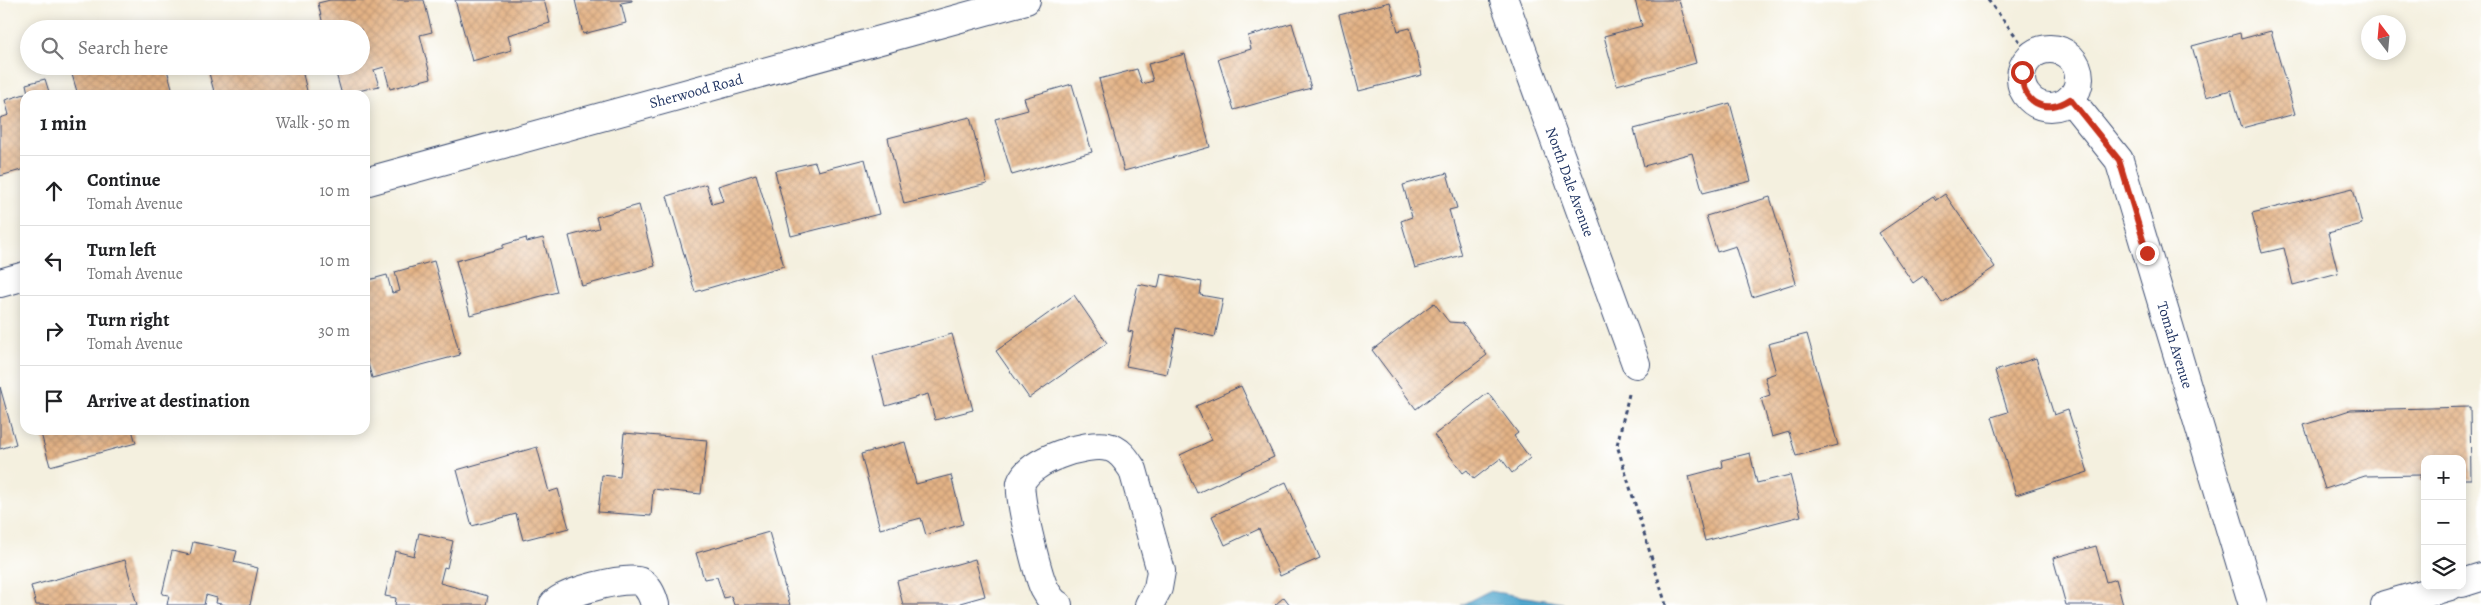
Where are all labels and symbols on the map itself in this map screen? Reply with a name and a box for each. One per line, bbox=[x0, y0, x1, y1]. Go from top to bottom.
north arrow bbox=[2361, 15, 2406, 60]
route start bbox=[2011, 61, 2034, 84]
street label: Sherwood Road bbox=[647, 69, 746, 113]
street label: North Dale Avenue bbox=[1541, 124, 1599, 240]
route end bbox=[2136, 242, 2159, 265]
street label: Tomah Avenue bbox=[2152, 299, 2198, 391]

